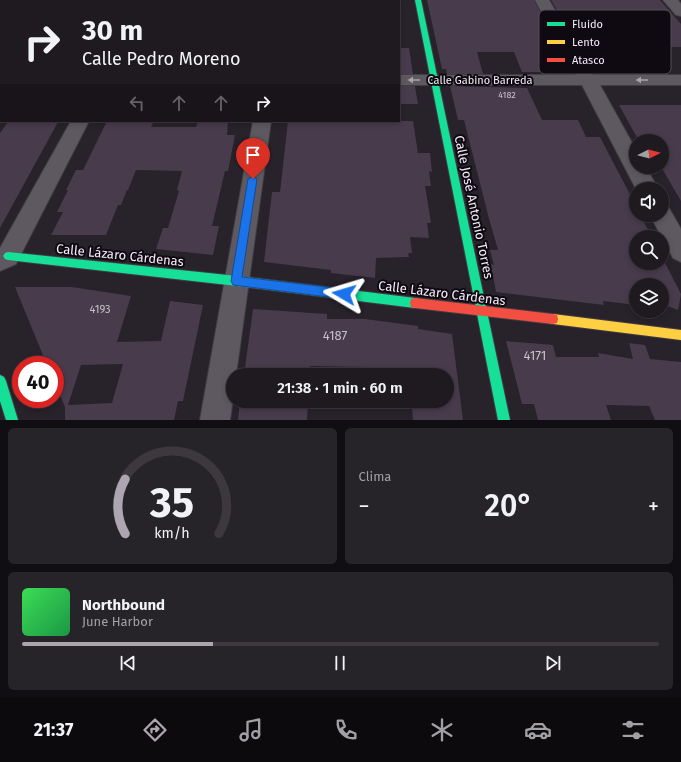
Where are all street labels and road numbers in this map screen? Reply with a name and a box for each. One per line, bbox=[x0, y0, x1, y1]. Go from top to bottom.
street label: Calle Gabino Barreda bbox=[428, 74, 532, 87]
street label: Calle José Antonio Torres bbox=[451, 134, 497, 280]
street label: Calle Lázaro Cárdenas bbox=[55, 241, 185, 269]
street label: Calle Lázaro Cárdenas bbox=[377, 278, 507, 308]

